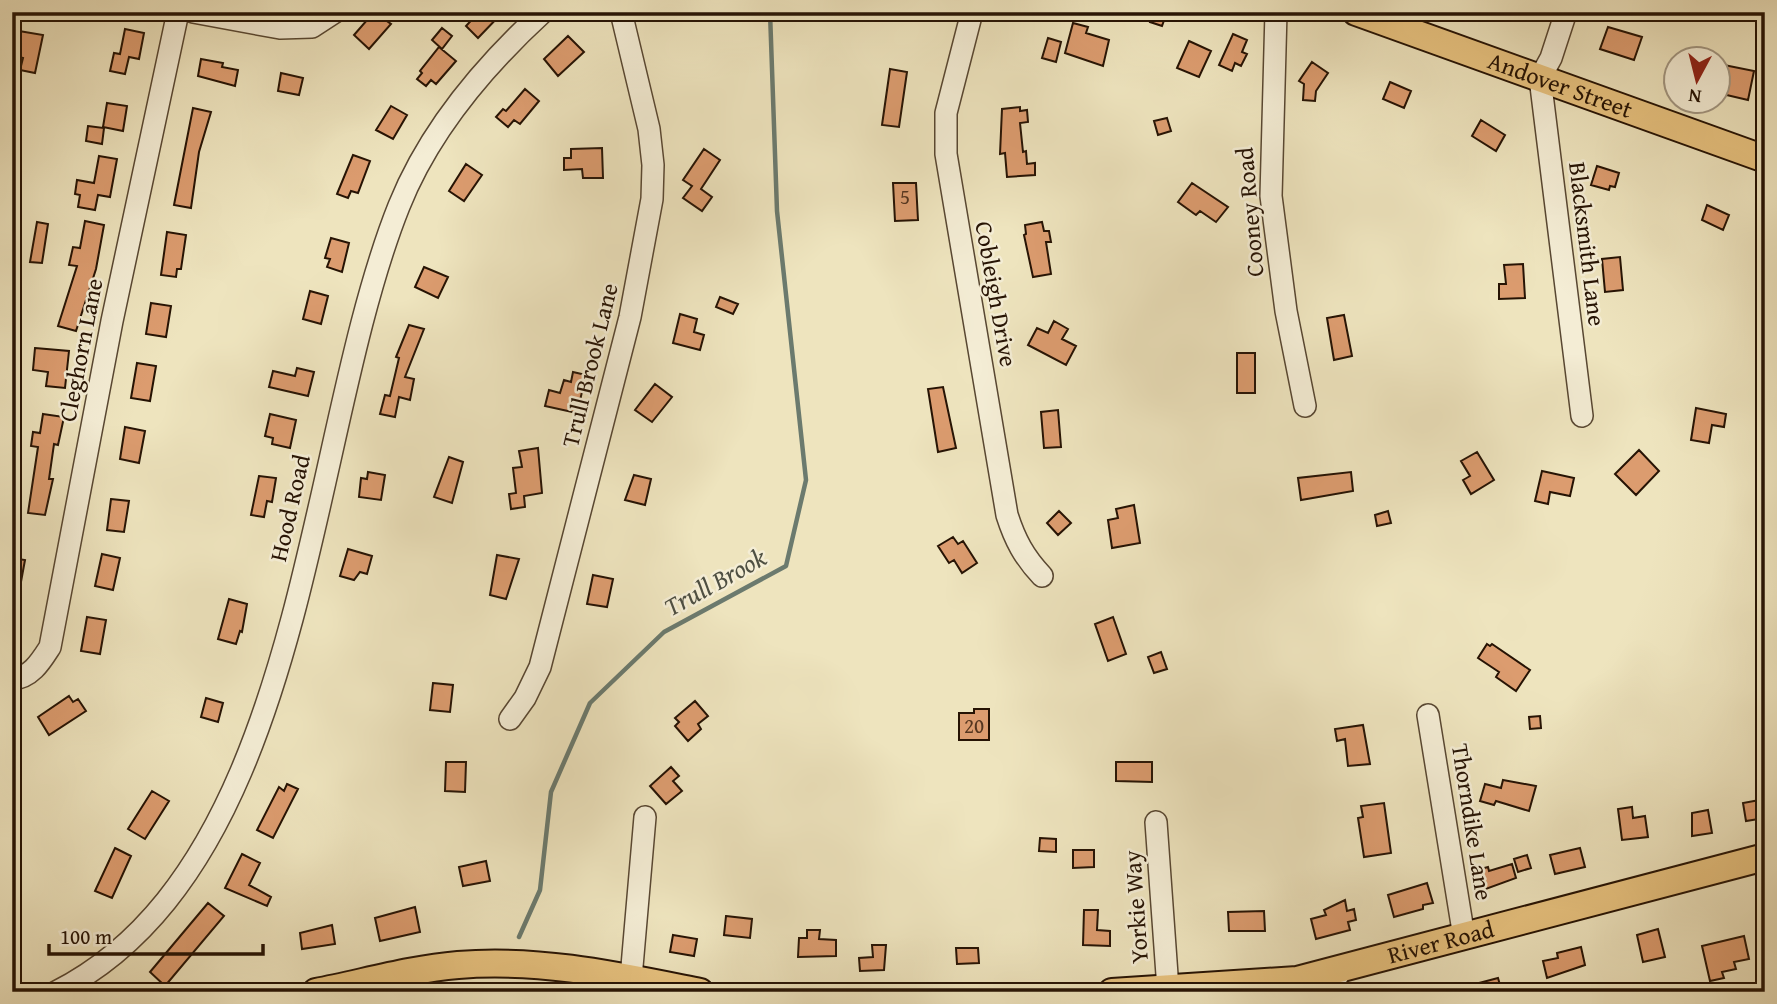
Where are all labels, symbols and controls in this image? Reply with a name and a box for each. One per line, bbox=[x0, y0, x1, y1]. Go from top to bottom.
street label: Andover Street bbox=[1483, 43, 1638, 127]
north arrow bbox=[1662, 46, 1732, 116]
text: N bbox=[1687, 82, 1703, 112]
street label: Cooney Road bbox=[1226, 146, 1273, 278]
street label: Blacksmith Lane bbox=[1560, 160, 1615, 328]
house number: 5 bbox=[900, 181, 910, 212]
street label: Cobleigh Drive bbox=[966, 218, 1026, 369]
street label: Cleghorn Lane bbox=[49, 275, 112, 424]
street label: Trull Brook Lane bbox=[552, 279, 627, 451]
street label: Hood Road bbox=[260, 451, 319, 565]
water label: Trull Brook bbox=[657, 537, 773, 626]
house number: 20 bbox=[964, 710, 984, 741]
street label: Thorndike Lane bbox=[1443, 741, 1502, 903]
street label: Yorkie Way bbox=[1114, 849, 1157, 965]
street label: River Road bbox=[1384, 911, 1498, 972]
scale bar bbox=[49, 913, 262, 957]
text: 100 m bbox=[60, 921, 112, 952]

